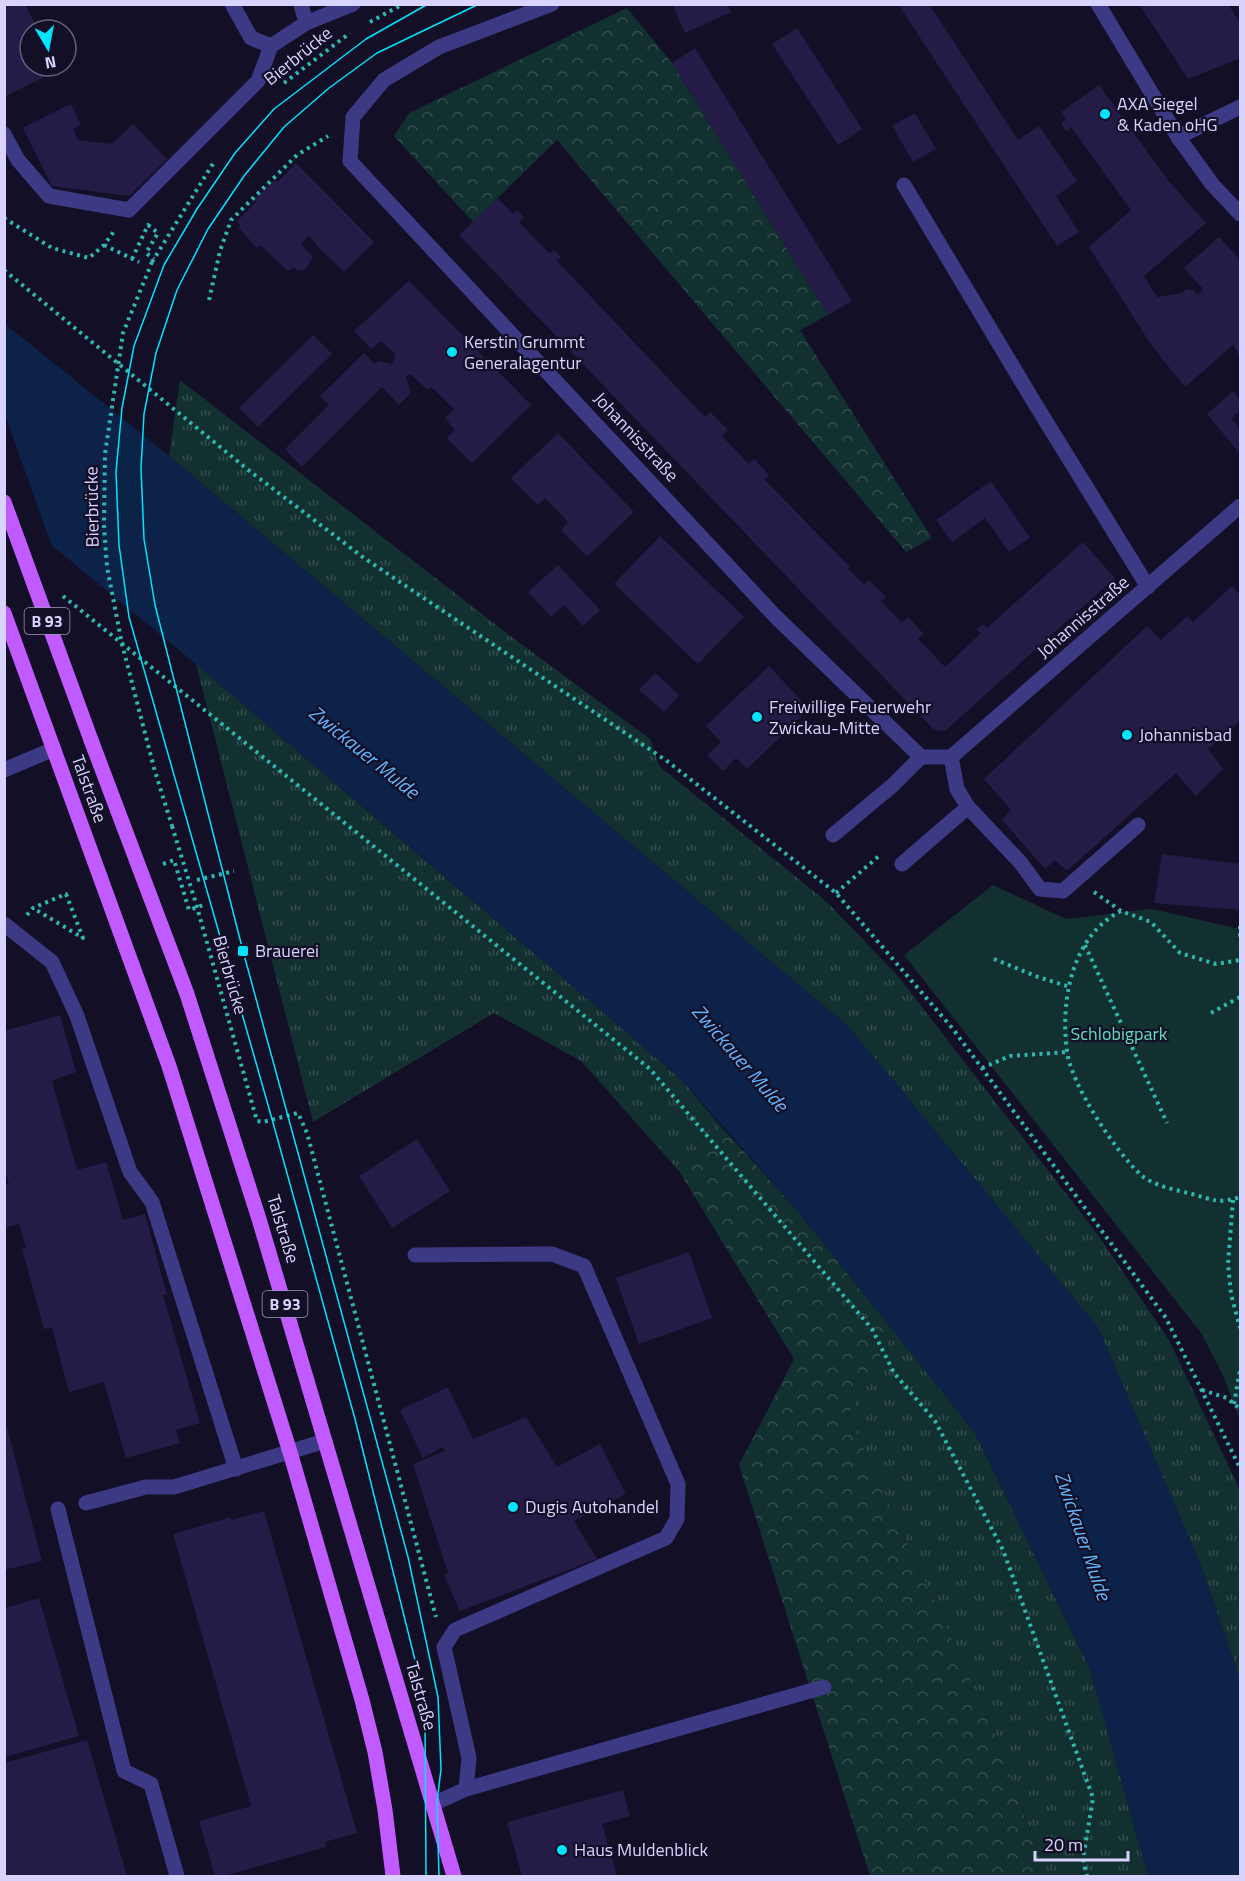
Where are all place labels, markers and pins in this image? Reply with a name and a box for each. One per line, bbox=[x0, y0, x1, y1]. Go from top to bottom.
place label: AXA Siegel & Kaden oHG bbox=[1117, 90, 1218, 138]
marker: AXA Siegel & Kaden oHG bbox=[1098, 107, 1112, 121]
place label: Kerstin Grummt Generalagentur bbox=[464, 328, 585, 376]
marker: Kerstin Grummt Generalagentur bbox=[445, 345, 459, 359]
place label: Freiwillige Feuerwehr Zwickau-Mitte bbox=[769, 693, 931, 741]
marker: Freiwillige Feuerwehr Zwickau-Mitte bbox=[750, 710, 764, 724]
place label: Johannisbad bbox=[1139, 721, 1232, 748]
marker: Johannisbad bbox=[1120, 728, 1134, 742]
place label: Brauerei bbox=[255, 937, 319, 964]
marker: Brauerei bbox=[236, 944, 250, 958]
place label: Dugis Autohandel bbox=[525, 1493, 659, 1520]
marker: Dugis Autohandel bbox=[506, 1500, 520, 1514]
place label: Haus Muldenblick bbox=[574, 1836, 709, 1863]
marker: Haus Muldenblick bbox=[555, 1843, 569, 1857]

